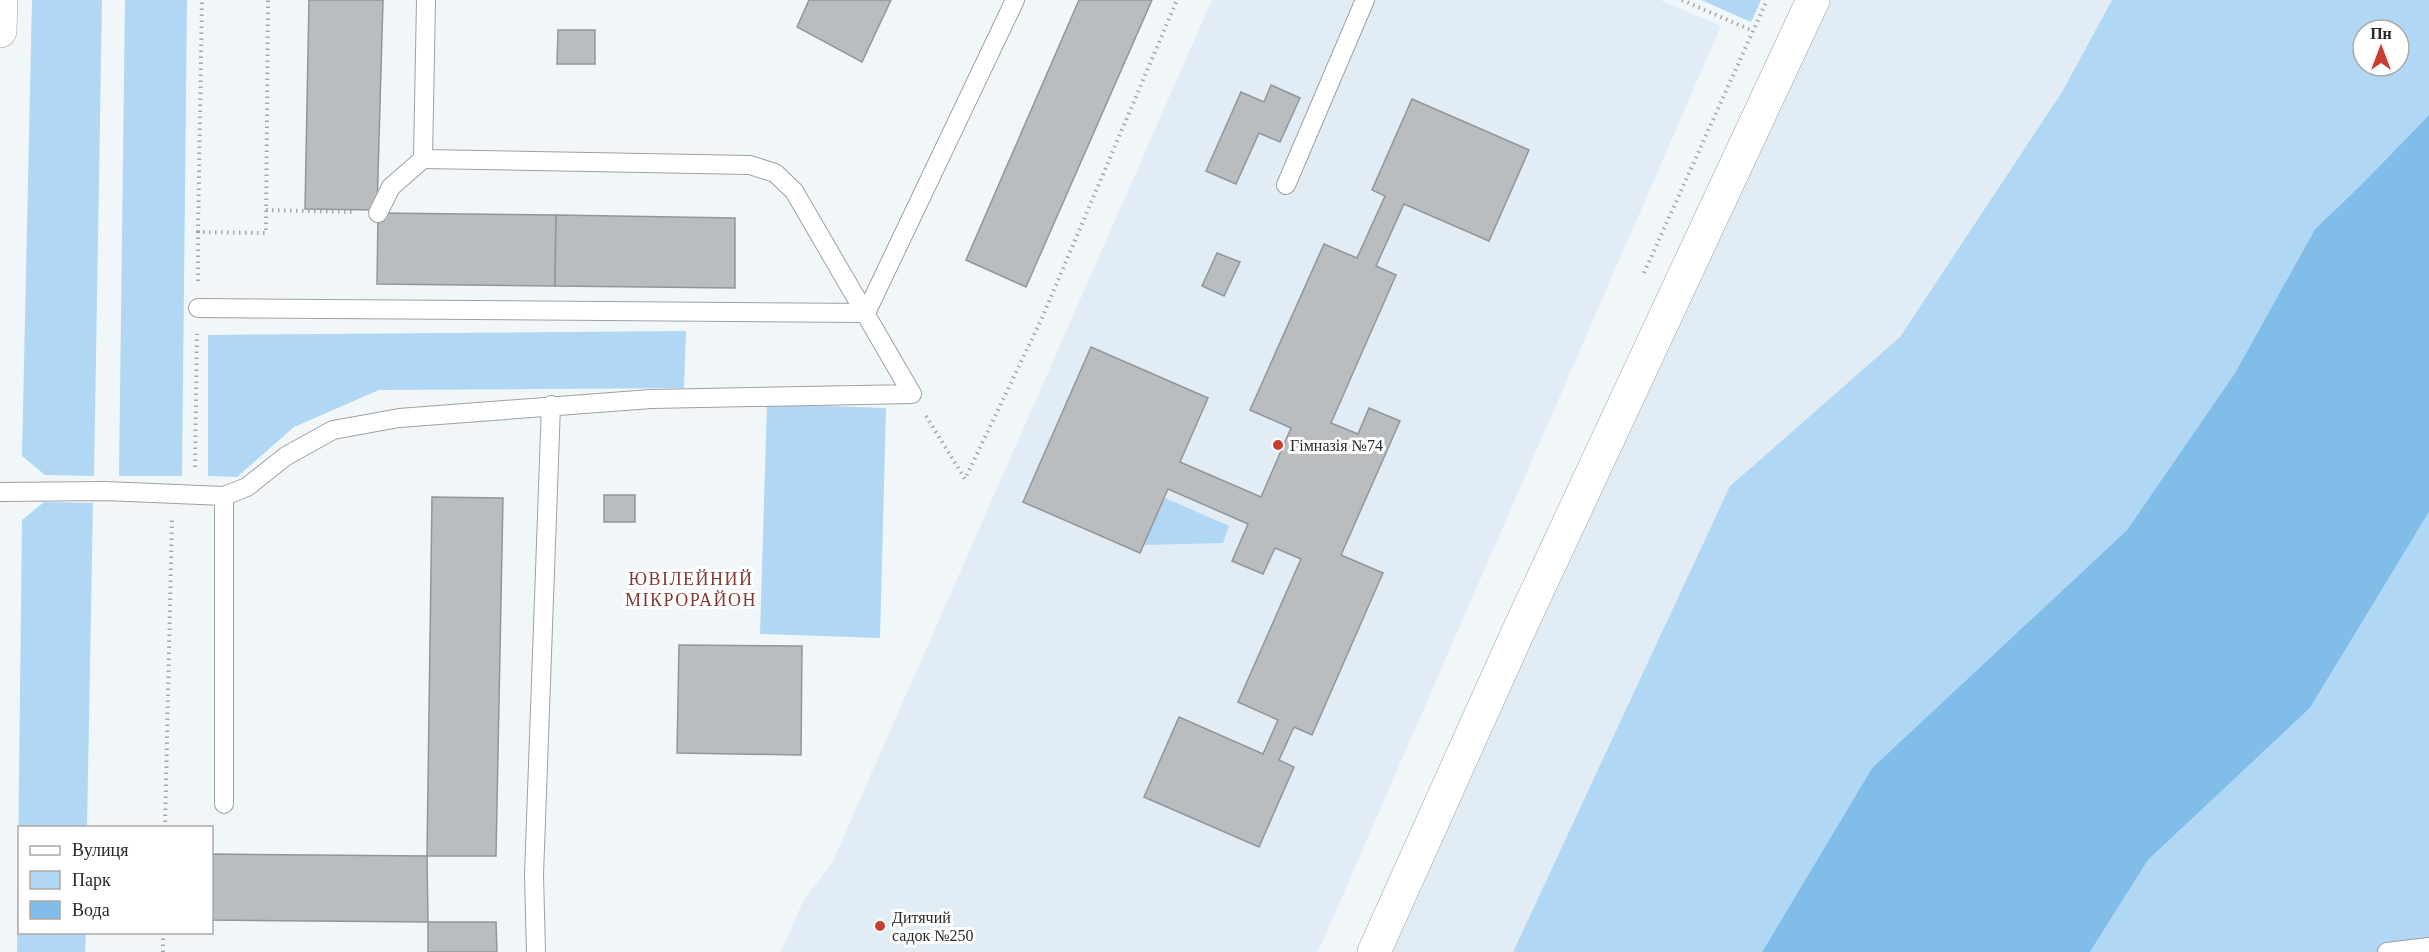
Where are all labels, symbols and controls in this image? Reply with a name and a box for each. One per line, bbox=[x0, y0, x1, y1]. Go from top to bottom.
north arrow bbox=[2351, 18, 2411, 78]
text: Пн bbox=[2370, 25, 2392, 42]
place label: Гімназія №74 bbox=[1290, 437, 1383, 454]
marker: Гімназія №74 bbox=[1271, 438, 1285, 452]
district label: ЮВІЛЕЙНИЙ МІКРОРАЙОН bbox=[625, 569, 757, 610]
legend bbox=[18, 826, 213, 934]
text: Вулиця bbox=[72, 840, 129, 860]
text: Парк bbox=[72, 870, 111, 890]
text: Вода bbox=[72, 900, 110, 920]
place label: Дитячий садок №250 bbox=[892, 909, 974, 945]
marker: Дитячий садок №250 bbox=[873, 919, 887, 933]

